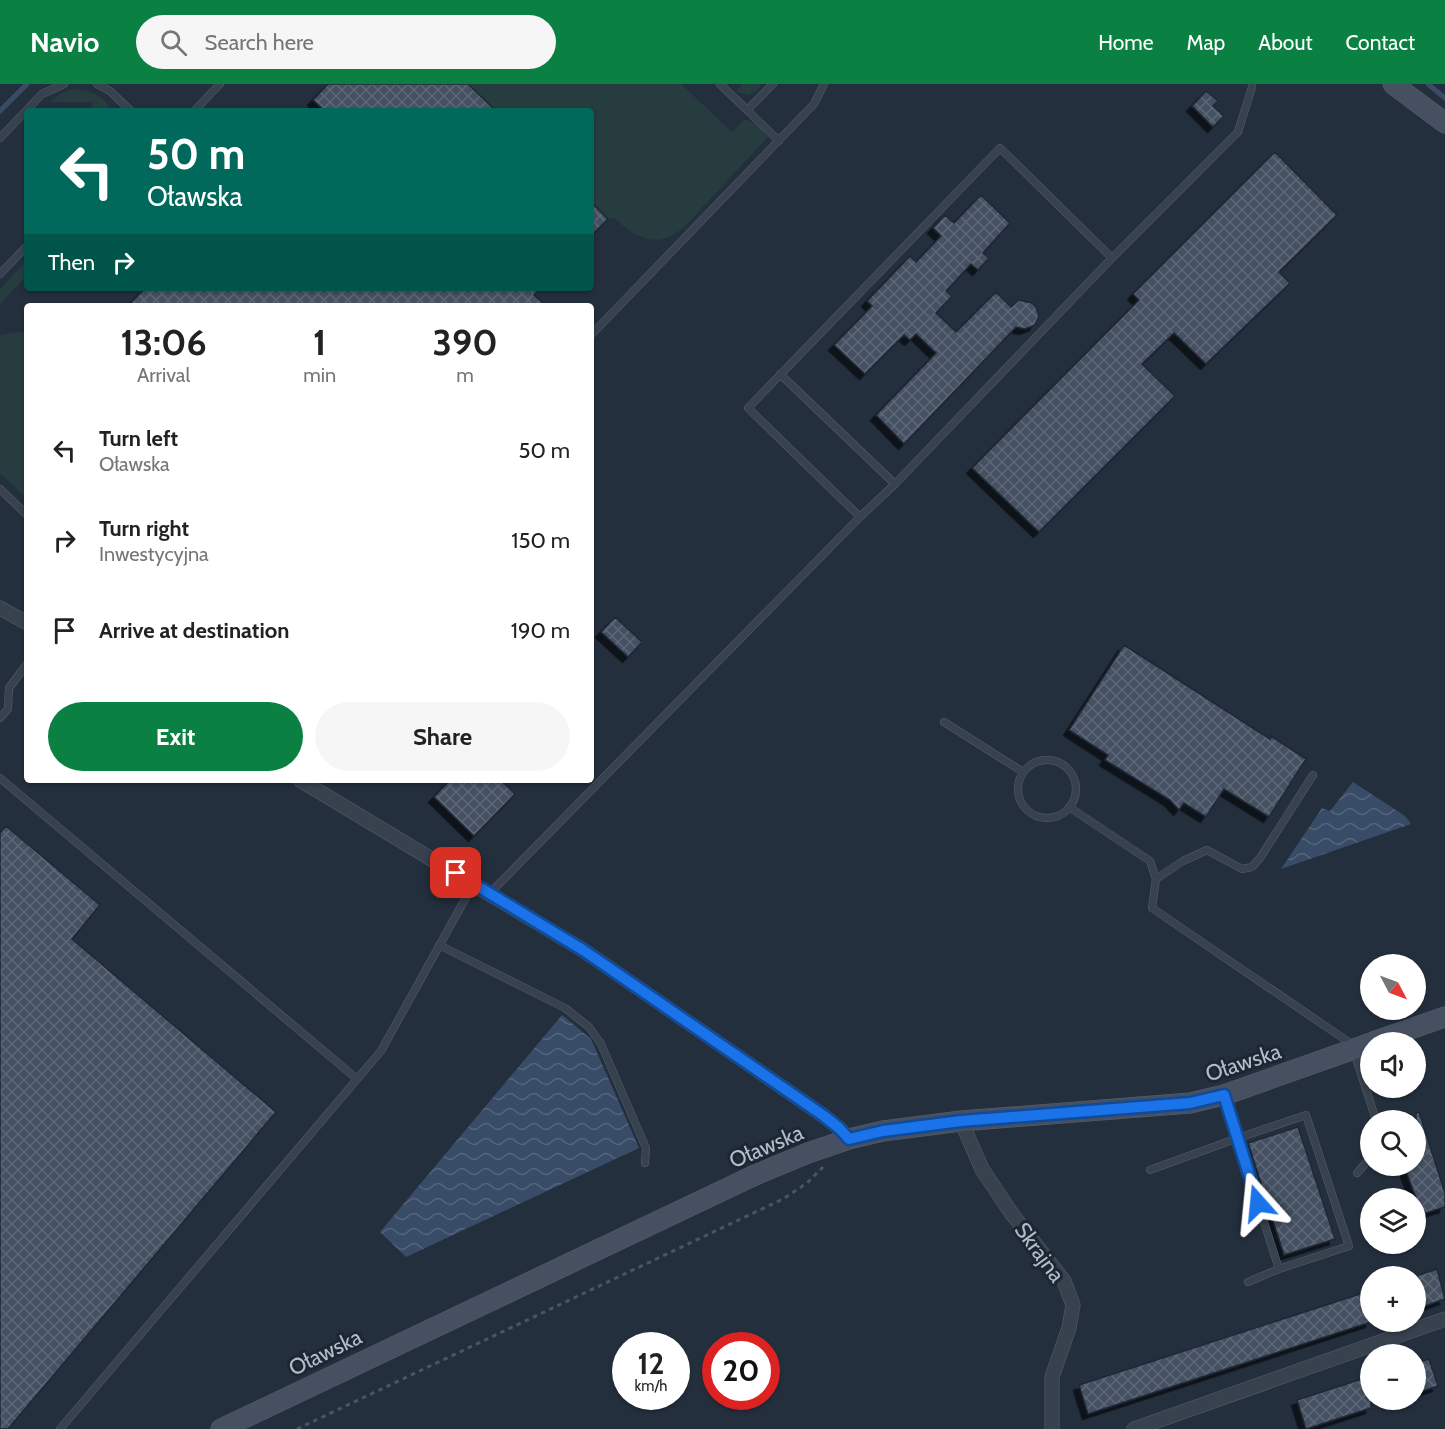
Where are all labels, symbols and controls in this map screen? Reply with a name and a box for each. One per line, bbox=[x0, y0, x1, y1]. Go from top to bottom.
search box bbox=[136, 15, 556, 69]
text: Navio bbox=[30, 25, 100, 59]
icon: search bbox=[157, 26, 190, 59]
text: Search here bbox=[205, 29, 314, 56]
text: Home bbox=[1098, 30, 1154, 55]
text: Map bbox=[1187, 30, 1225, 55]
text: About bbox=[1258, 30, 1312, 55]
text: Contact bbox=[1345, 30, 1415, 55]
text: 50 m bbox=[147, 128, 245, 180]
icon: left bbox=[48, 132, 126, 210]
text: Oławska bbox=[147, 180, 242, 213]
icon: right bbox=[107, 246, 140, 279]
text: Then bbox=[48, 249, 95, 276]
text: 13:06 bbox=[120, 320, 207, 364]
text: 1 bbox=[313, 320, 326, 364]
text: 390 bbox=[433, 320, 498, 364]
text: Arrival bbox=[137, 363, 190, 387]
text: min bbox=[303, 363, 336, 387]
text: m bbox=[456, 363, 474, 387]
text: Turn left bbox=[99, 425, 178, 452]
icon: left bbox=[48, 434, 81, 467]
text: 50 m bbox=[518, 437, 570, 464]
text: Oławska bbox=[99, 452, 170, 476]
text: Turn right bbox=[99, 515, 189, 542]
icon: right bbox=[48, 524, 81, 557]
text: 150 m bbox=[511, 527, 570, 554]
text: Inwestycyjna bbox=[99, 542, 209, 566]
icon: arrive bbox=[48, 614, 81, 647]
text: Arrive at destination bbox=[99, 617, 289, 644]
text: 190 m bbox=[511, 617, 570, 644]
button: Exit bbox=[48, 702, 303, 771]
button: Share bbox=[315, 702, 570, 771]
pin bbox=[430, 847, 481, 898]
icon: arrive bbox=[439, 856, 472, 889]
north arrow bbox=[1360, 954, 1426, 1020]
map controls bbox=[1360, 954, 1426, 1410]
button: sound bbox=[1360, 1032, 1426, 1098]
street label: Oławska bbox=[1202, 1037, 1285, 1087]
button: search bbox=[1360, 1110, 1426, 1176]
street label: Oławska bbox=[725, 1119, 808, 1174]
position arrow bbox=[1226, 1171, 1290, 1235]
button: layers bbox=[1360, 1188, 1426, 1254]
street label: Skrajna bbox=[1009, 1217, 1071, 1288]
button: + bbox=[1360, 1266, 1426, 1332]
street label: Oławska bbox=[284, 1323, 366, 1382]
speed limit sign: 20 bbox=[702, 1332, 780, 1410]
button: − bbox=[1360, 1344, 1426, 1410]
text: 12 bbox=[638, 1345, 664, 1382]
text: km/h bbox=[635, 1377, 667, 1395]

